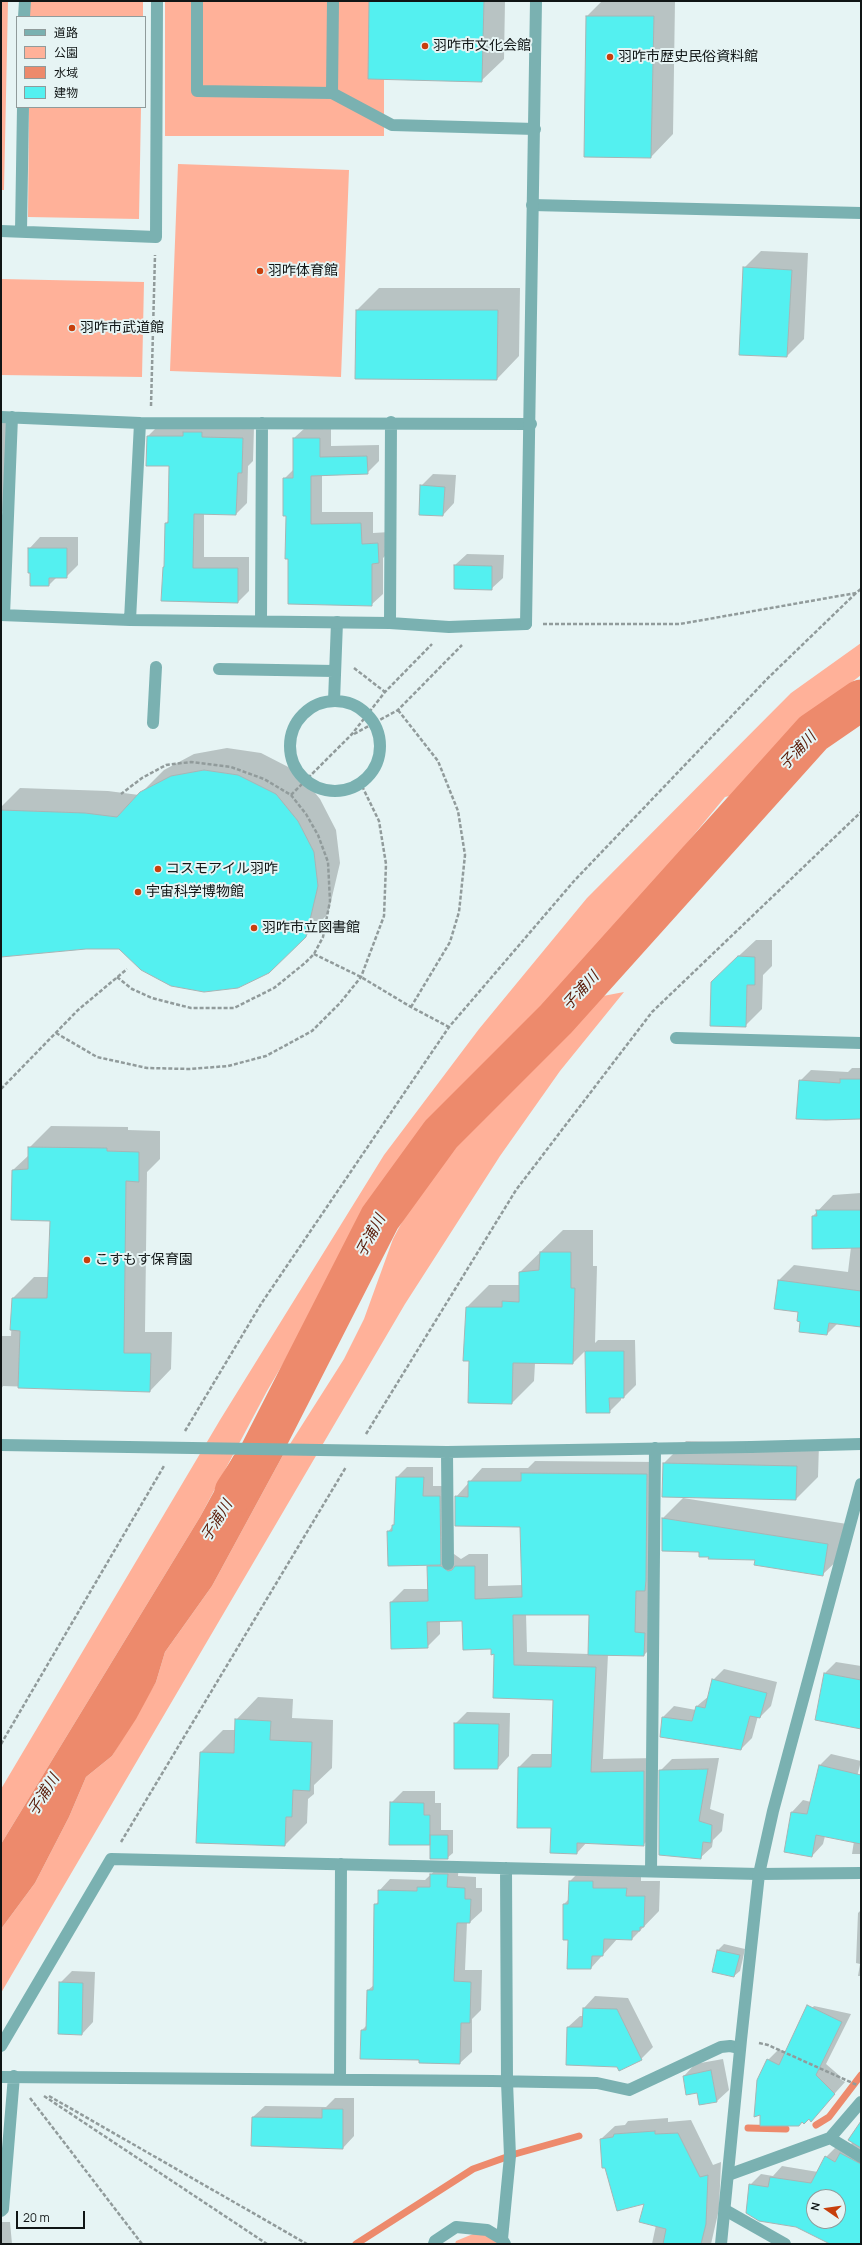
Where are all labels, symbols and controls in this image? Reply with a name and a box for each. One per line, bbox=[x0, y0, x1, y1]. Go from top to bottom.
legend bbox=[16, 16, 146, 108]
text: 道路 bbox=[54, 24, 78, 41]
place label: 羽咋市文化会館 bbox=[433, 38, 531, 54]
marker: 羽咋市文化会館 bbox=[420, 41, 430, 51]
text: 公園 bbox=[54, 44, 78, 61]
place label: 羽咋市歴史民俗資料館 bbox=[618, 49, 758, 65]
marker: 羽咋市歴史民俗資料館 bbox=[605, 52, 615, 62]
text: 水域 bbox=[54, 64, 78, 81]
text: 建物 bbox=[54, 84, 78, 101]
place label: 羽咋体育館 bbox=[268, 263, 338, 279]
marker: 羽咋体育館 bbox=[255, 266, 265, 276]
place label: 羽咋市武道館 bbox=[80, 320, 164, 336]
marker: 羽咋市武道館 bbox=[67, 323, 77, 333]
water label: 子浦川 bbox=[776, 728, 820, 774]
place label: コスモアイル羽咋 bbox=[166, 861, 278, 877]
marker: コスモアイル羽咋 bbox=[153, 864, 163, 874]
place label: 宇宙科学博物館 bbox=[146, 884, 244, 900]
marker: 宇宙科学博物館 bbox=[133, 887, 143, 897]
place label: 羽咋市立図書館 bbox=[262, 920, 360, 936]
marker: 羽咋市立図書館 bbox=[249, 923, 259, 933]
water label: 子浦川 bbox=[559, 968, 603, 1014]
water label: 子浦川 bbox=[352, 1212, 390, 1260]
place label: こすもす保育園 bbox=[95, 1252, 193, 1268]
marker: こすもす保育園 bbox=[82, 1255, 92, 1265]
water label: 子浦川 bbox=[197, 1497, 237, 1545]
water label: 子浦川 bbox=[24, 1771, 64, 1819]
north arrow bbox=[806, 2189, 846, 2229]
text: N bbox=[807, 2201, 823, 2212]
scale bar bbox=[18, 2203, 87, 2229]
text: 20 m bbox=[23, 2209, 50, 2226]

